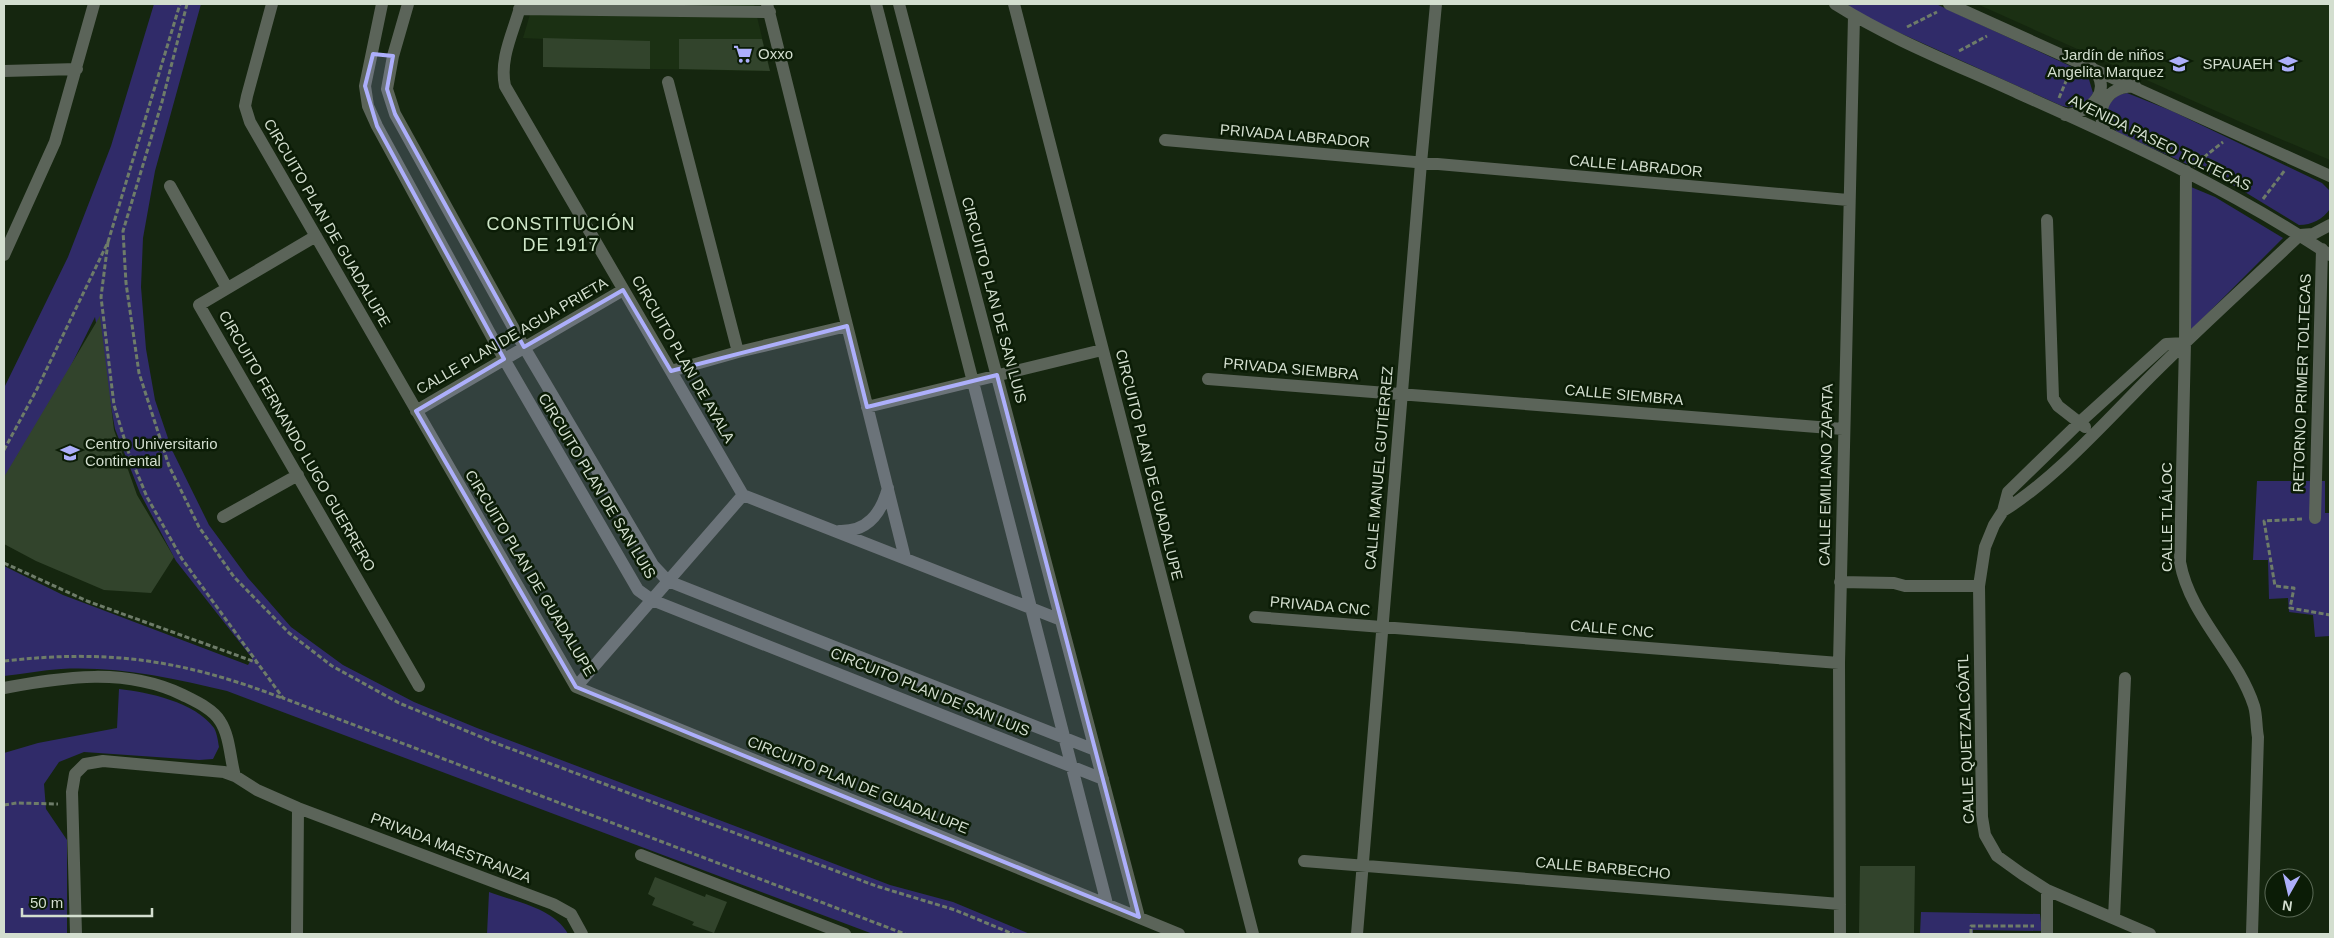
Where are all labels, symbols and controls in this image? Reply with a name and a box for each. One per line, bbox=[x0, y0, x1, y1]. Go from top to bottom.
supermarket icon: Oxxo bbox=[732, 43, 754, 65]
place label: Oxxo bbox=[758, 45, 793, 62]
place label: Jardín de niños Angelita Marquez bbox=[2047, 46, 2164, 80]
school or university icon: Jardín de niños Angelita Marquez bbox=[2168, 53, 2190, 75]
school or university icon: SPAUAEH bbox=[2277, 53, 2299, 75]
place label: SPAUAEH bbox=[2202, 55, 2273, 72]
street label: AVENIDA PASEO TOLTECAS bbox=[2066, 91, 2254, 194]
street label: CIRCUITO PLAN DE GUADALUPE bbox=[261, 116, 394, 330]
street label: PRIVADA LABRADOR bbox=[1219, 120, 1371, 151]
street label: CALLE LABRADOR bbox=[1568, 151, 1704, 180]
street label: CIRCUITO PLAN DE SAN LUIS bbox=[959, 195, 1030, 405]
district label: CONSTITUCIÓN DE 1917 bbox=[487, 213, 636, 255]
street label: CIRCUITO PLAN DE AYALA bbox=[629, 272, 738, 445]
street label: RETORNO PRIMER TOLTECAS bbox=[2289, 273, 2314, 493]
street label: CALLE PLAN DE AGUA PRIETA bbox=[413, 274, 610, 397]
street label: CIRCUITO FERNANDO LUGO GUERRERO bbox=[216, 307, 379, 574]
street label: CIRCUITO PLAN DE GUADALUPE bbox=[1113, 348, 1186, 582]
street label: PRIVADA SIEMBRA bbox=[1223, 354, 1359, 383]
street label: CALLE MANUEL GUTIÉRREZ bbox=[1361, 365, 1396, 571]
street label: CALLE SIEMBRA bbox=[1564, 381, 1684, 408]
street label: CALLE EMILIANO ZAPATA bbox=[1815, 384, 1836, 566]
street label: CIRCUITO PLAN DE SAN LUIS bbox=[535, 390, 660, 581]
place label: Centro Universitario Continental bbox=[85, 435, 218, 469]
school or university icon: Centro Universitario Continental bbox=[59, 442, 81, 464]
street label: CALLE TLÁLOC bbox=[2158, 462, 2175, 572]
street label: CIRCUITO PLAN DE GUADALUPE bbox=[462, 467, 599, 679]
street label: PRIVADA CNC bbox=[1269, 593, 1371, 618]
street label: CALLE CNC bbox=[1569, 616, 1655, 641]
street label: CIRCUITO PLAN DE SAN LUIS bbox=[828, 644, 1032, 739]
street label: CALLE QUETZALCÓATL bbox=[1954, 654, 1977, 824]
street label: CIRCUITO PLAN DE GUADALUPE bbox=[745, 732, 971, 837]
street label: PRIVADA MAESTRANZA bbox=[369, 809, 534, 886]
street label: CALLE BARBECHO bbox=[1535, 853, 1671, 882]
north arrow bbox=[2264, 868, 2314, 918]
scale bar bbox=[22, 886, 152, 918]
text: 50 m bbox=[30, 894, 63, 911]
text: N bbox=[2281, 897, 2293, 915]

